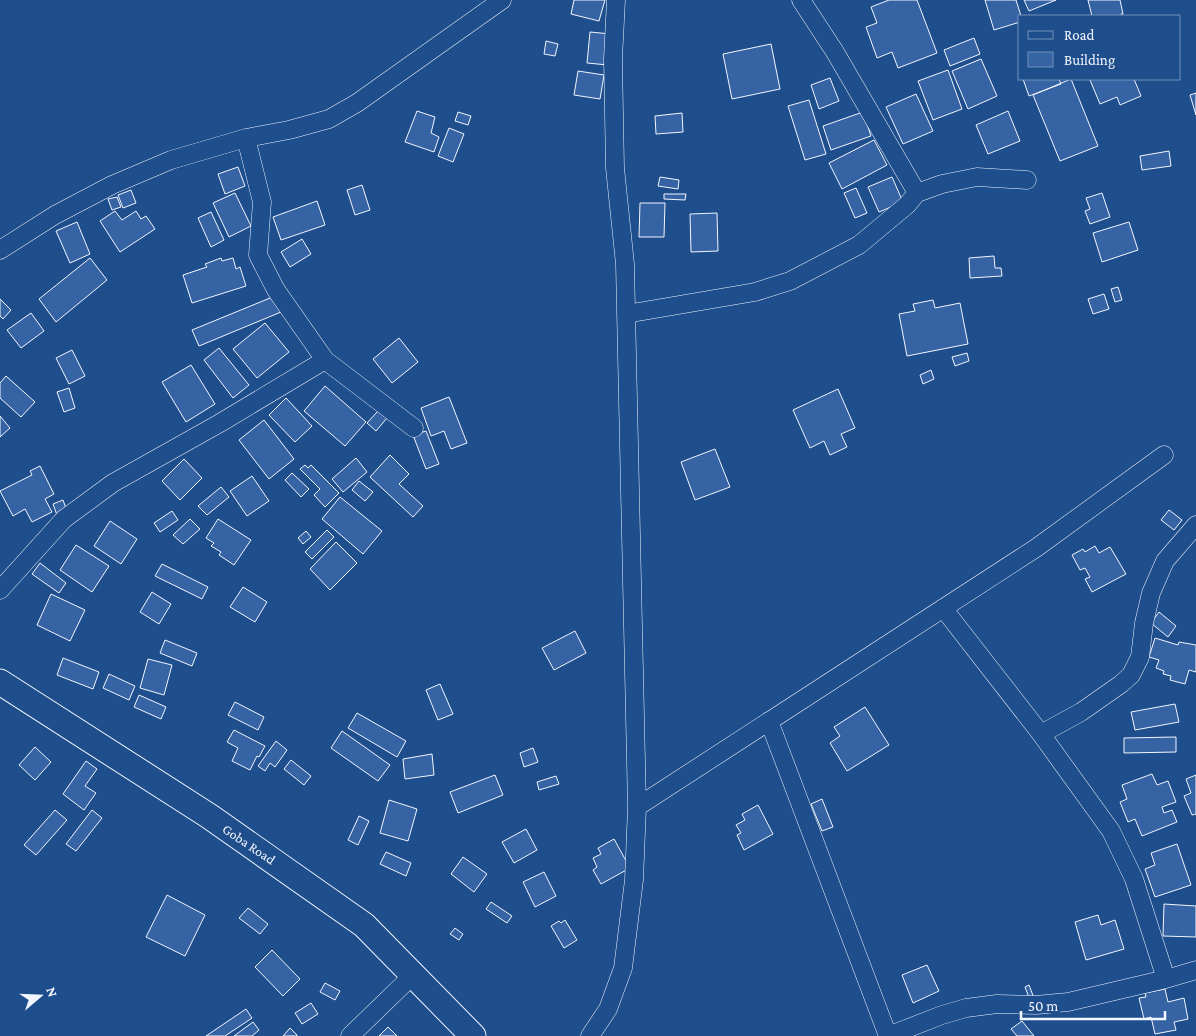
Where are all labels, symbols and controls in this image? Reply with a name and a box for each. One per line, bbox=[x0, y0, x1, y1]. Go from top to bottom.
legend bbox=[1018, 15, 1181, 80]
text: Road bbox=[1064, 27, 1095, 43]
text: Building bbox=[1064, 52, 1115, 69]
street label: Goba Road bbox=[219, 820, 279, 868]
north arrow bbox=[15, 971, 65, 1021]
text: N bbox=[43, 985, 62, 999]
scale bar bbox=[1021, 988, 1165, 1020]
text: 50 m bbox=[1028, 998, 1058, 1014]

